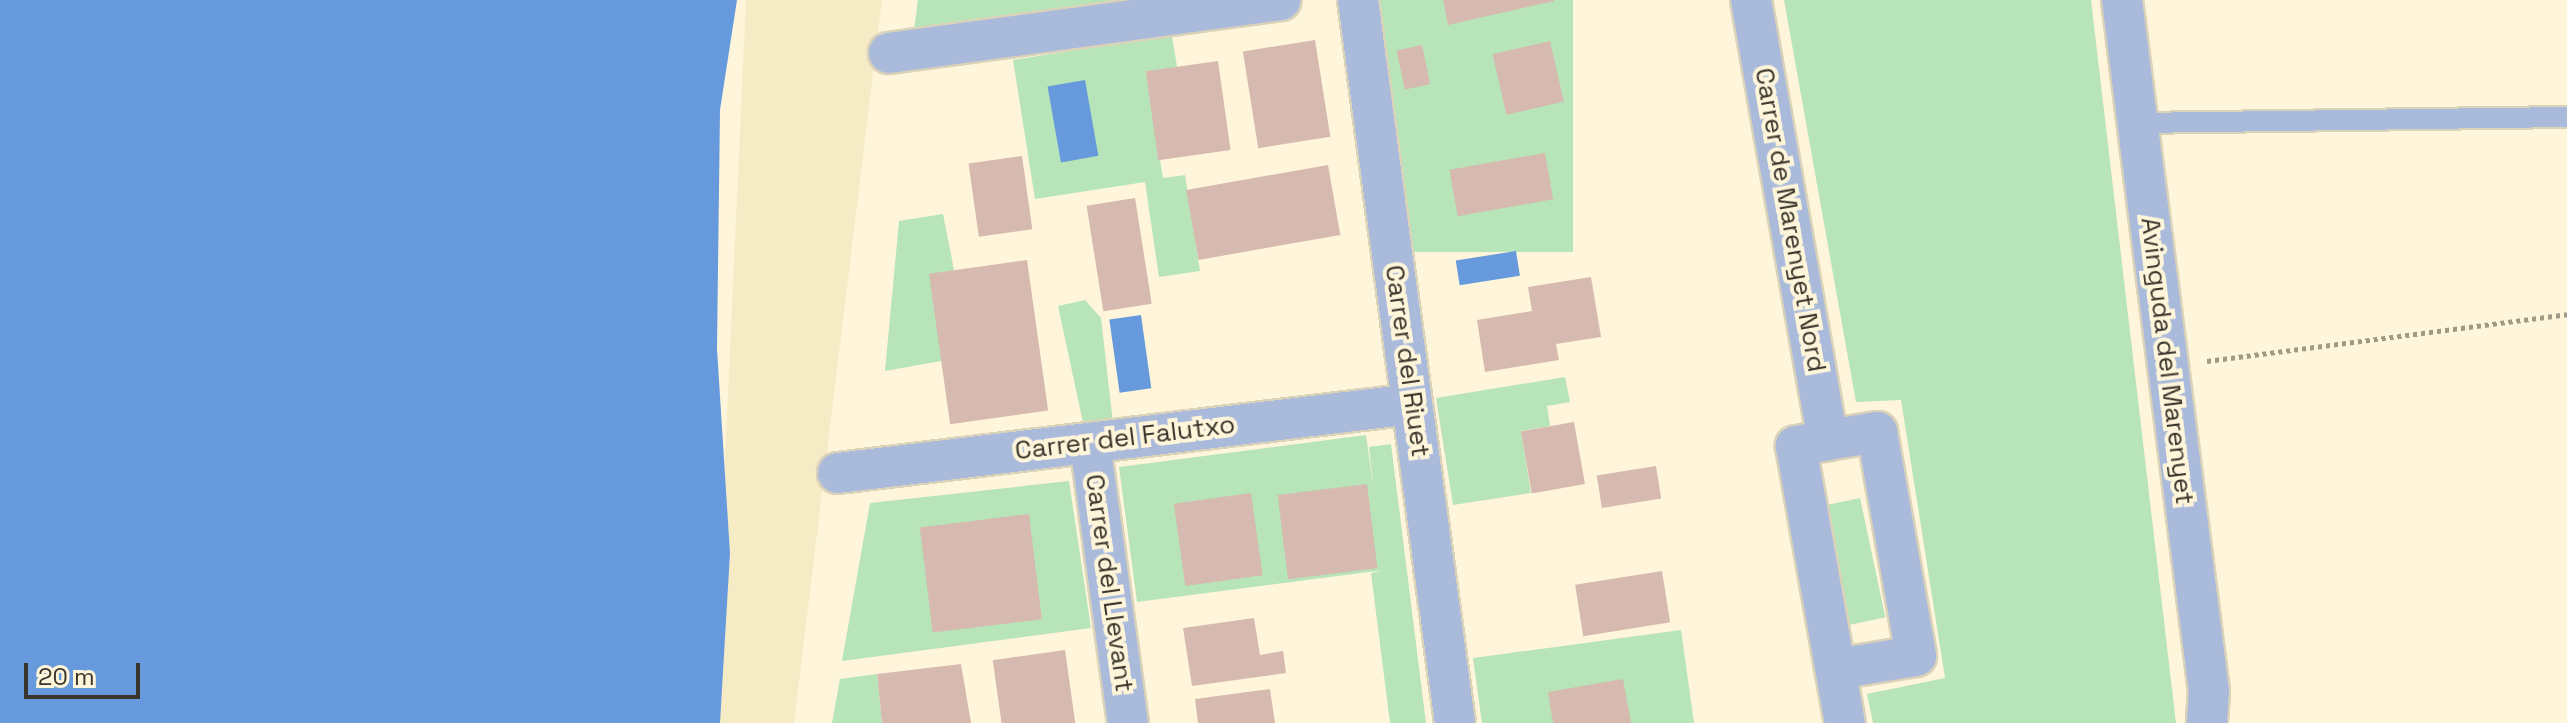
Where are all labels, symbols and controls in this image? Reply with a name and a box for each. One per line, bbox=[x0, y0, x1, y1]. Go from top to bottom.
street label: Carrer de Marenyet Nord bbox=[1748, 66, 1832, 374]
street label: Avinguda del Marenyet bbox=[2134, 216, 2200, 506]
street label: Carrer del Riuet bbox=[1378, 263, 1436, 459]
street label: Carrer del Falutxo bbox=[1013, 409, 1237, 467]
street label: Carrer del Llevant bbox=[1078, 472, 1140, 694]
scale bar bbox=[28, 647, 144, 697]
text: 20 m bbox=[38, 661, 95, 692]

